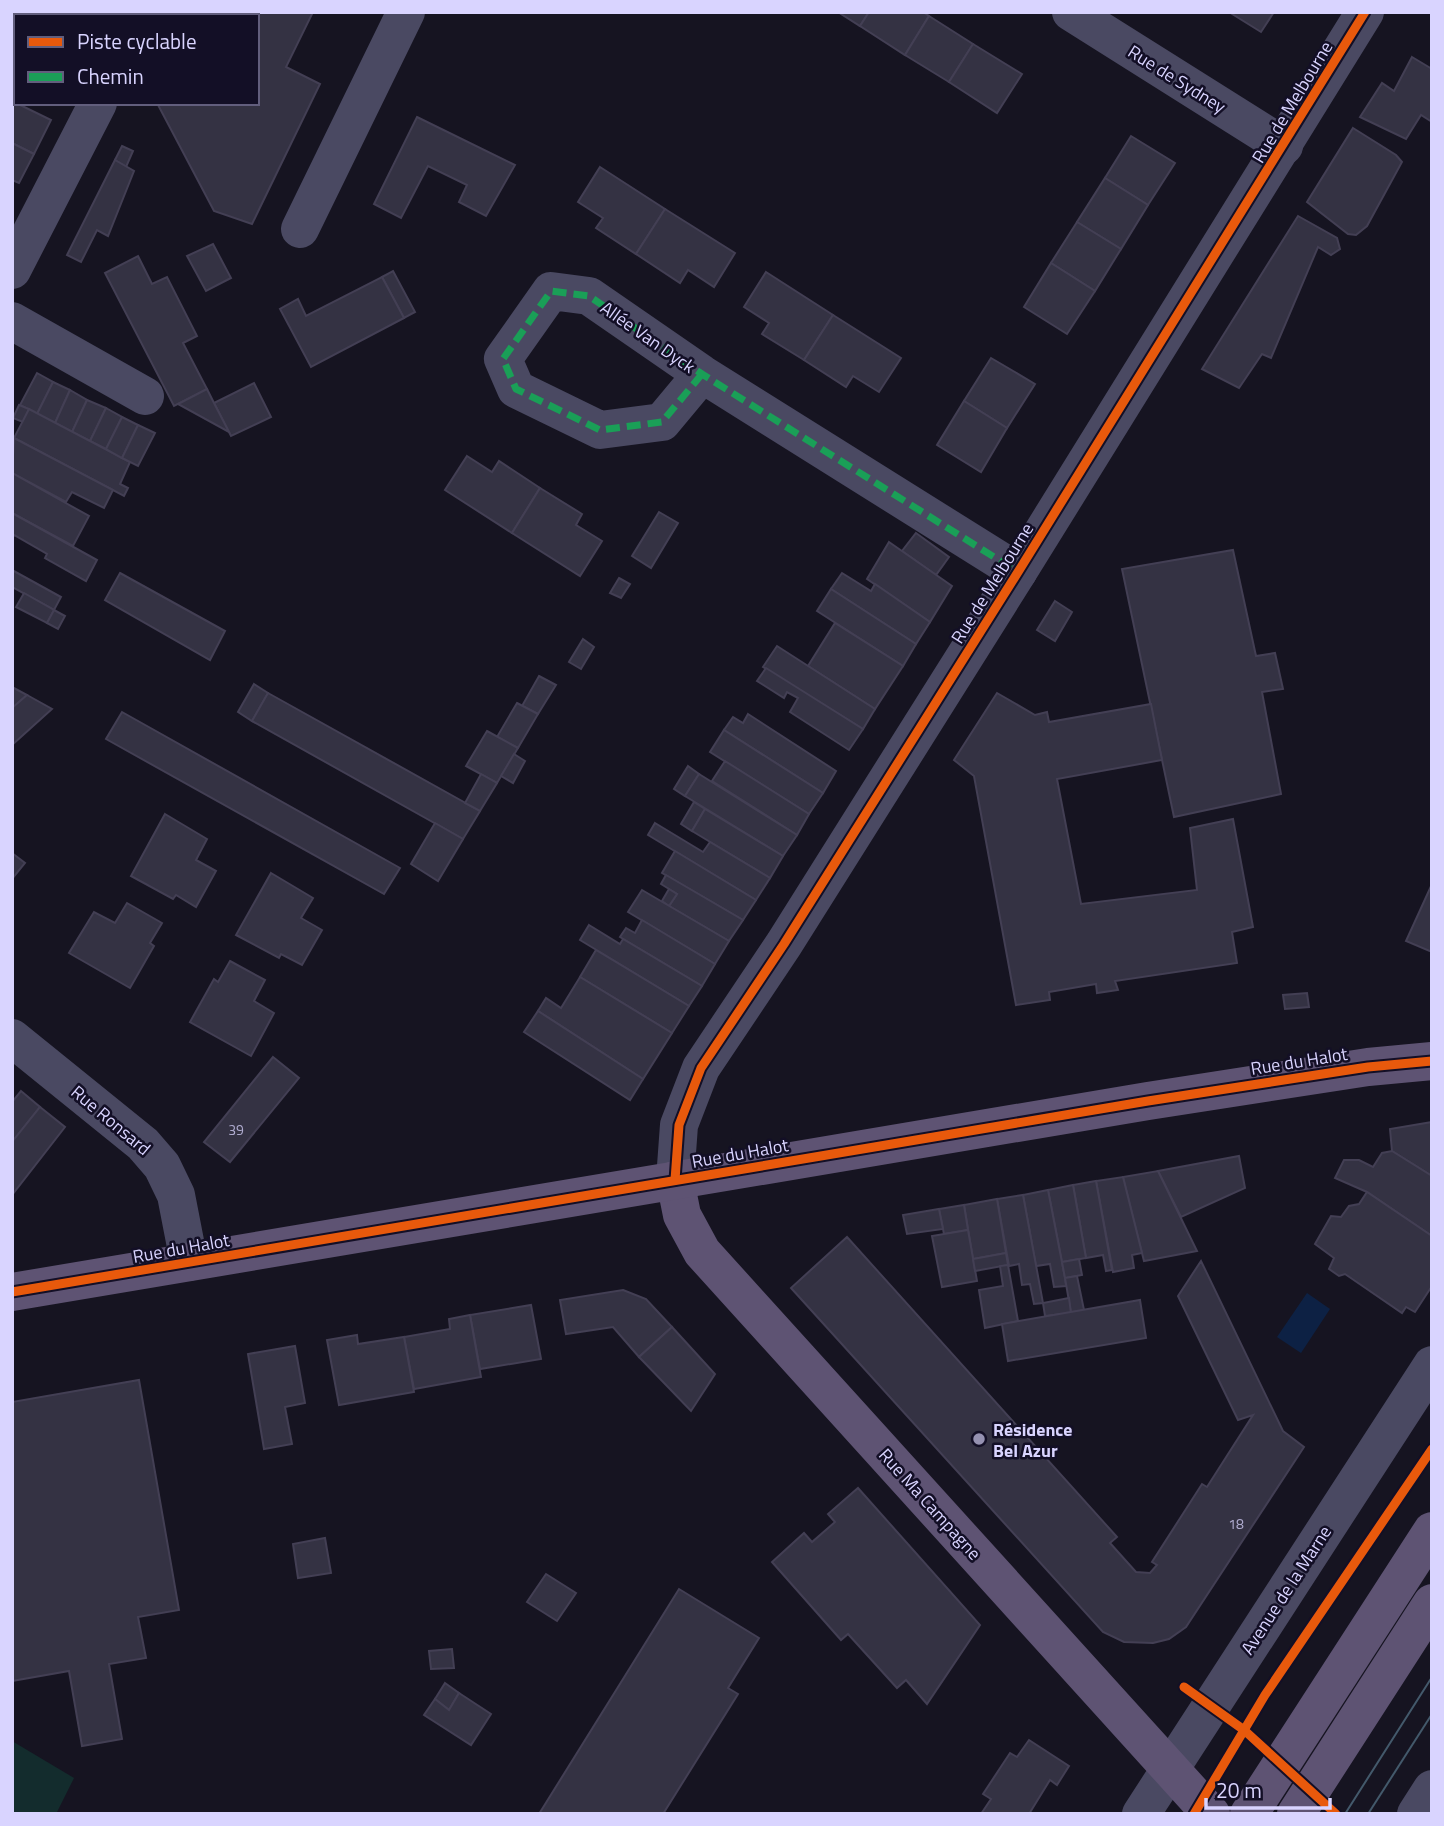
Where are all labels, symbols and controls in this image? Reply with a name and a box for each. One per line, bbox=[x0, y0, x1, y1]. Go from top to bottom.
legend bbox=[14, 14, 259, 105]
text: Piste cyclable bbox=[77, 25, 197, 57]
street label: Rue de Melbourne bbox=[1245, 36, 1339, 168]
street label: Rue de Sydney bbox=[1123, 38, 1232, 120]
text: Chemin bbox=[77, 60, 144, 92]
street label: Allée Van Dyck bbox=[595, 294, 701, 380]
street label: Rue de Melbourne bbox=[944, 517, 1040, 649]
street label: Rue du Halot bbox=[1249, 1040, 1350, 1082]
street label: Rue Ronsard bbox=[65, 1079, 157, 1161]
house number: 39 bbox=[228, 1119, 244, 1140]
street label: Rue du Halot bbox=[690, 1131, 791, 1175]
street label: Rue du Halot bbox=[131, 1226, 232, 1270]
place label: Résidence Bel Azur bbox=[993, 1416, 1073, 1464]
marker: Résidence Bel Azur bbox=[971, 1431, 987, 1447]
street label: Rue Ma Campagne bbox=[872, 1442, 988, 1566]
house number: 18 bbox=[1228, 1513, 1244, 1534]
street label: Avenue de la Marne bbox=[1234, 1520, 1338, 1660]
scale bar bbox=[1206, 1766, 1330, 1810]
text: 20 m bbox=[1216, 1774, 1262, 1806]

